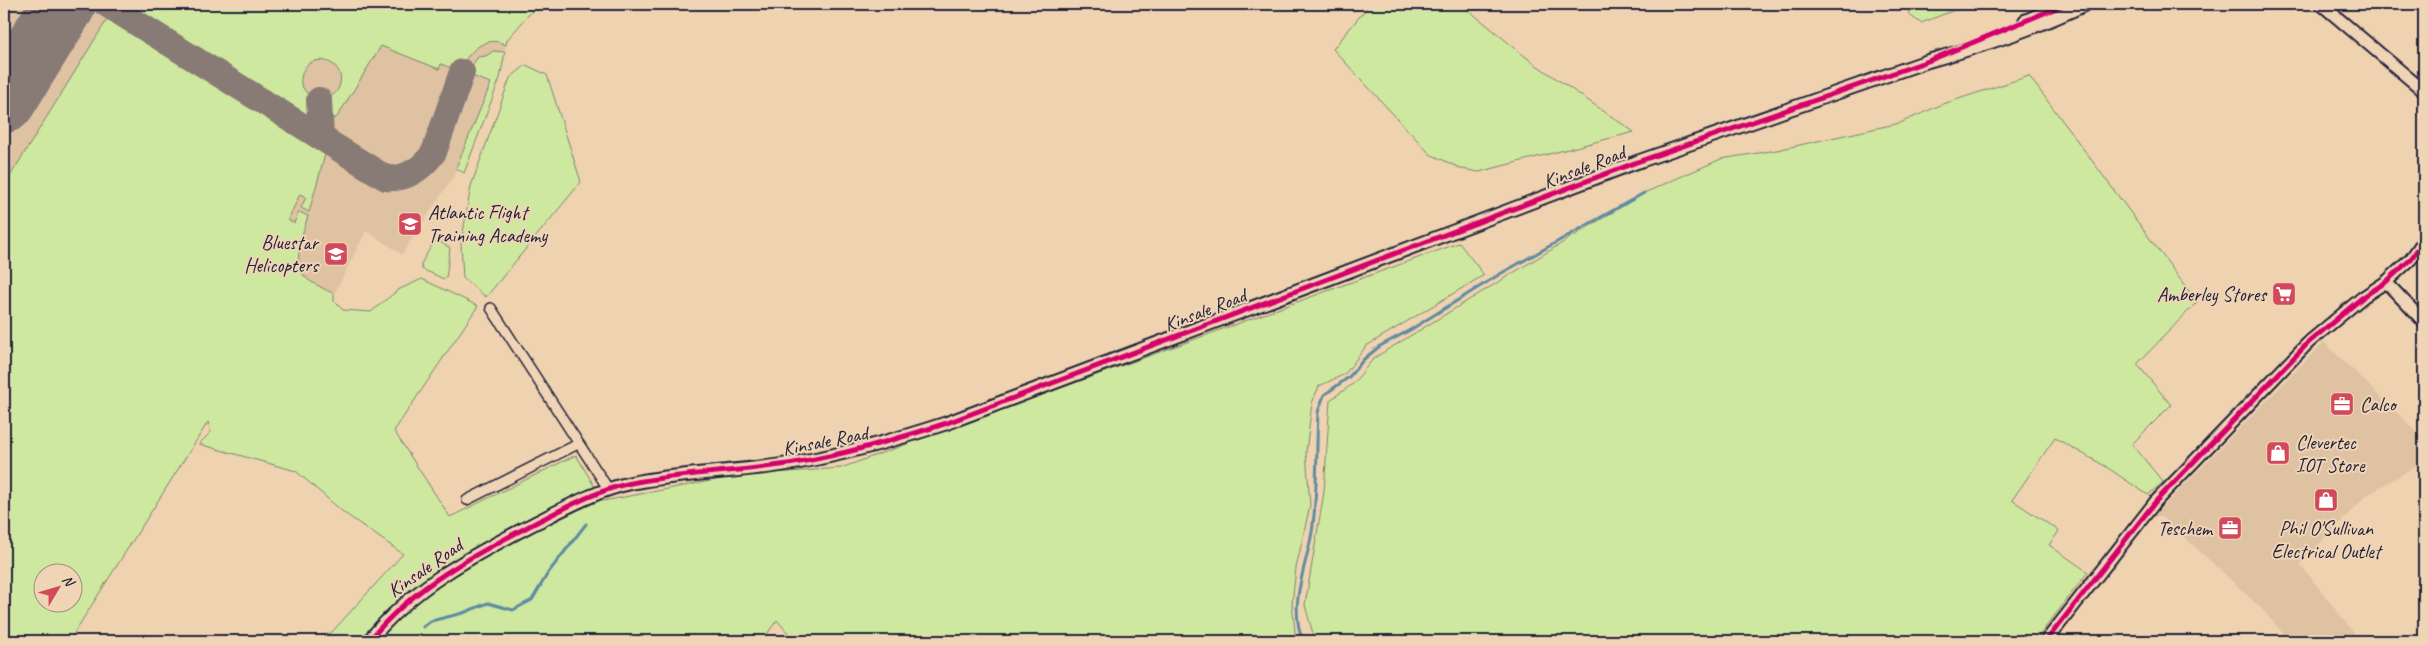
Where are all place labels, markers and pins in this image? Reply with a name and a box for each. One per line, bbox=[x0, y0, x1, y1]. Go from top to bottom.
place label: Atlantic Flight Training Academy bbox=[428, 200, 548, 248]
school or university icon: Atlantic Flight Training Academy bbox=[397, 211, 423, 237]
place label: Bluestar Helicopters bbox=[244, 230, 320, 278]
school or university icon: Bluestar Helicopters bbox=[323, 241, 349, 267]
supermarket icon: Amberley Stores bbox=[2271, 281, 2297, 307]
place label: Amberley Stores bbox=[2157, 282, 2268, 307]
office icon: Calco bbox=[2329, 391, 2355, 417]
place label: Calco bbox=[2360, 392, 2398, 417]
place label: Clevertec IOT Store bbox=[2296, 430, 2366, 478]
shop icon: Clevertec IOT Store bbox=[2265, 440, 2291, 466]
shop icon: Phil O'Sullivan Electrical Outlet bbox=[2313, 487, 2339, 513]
office icon: Teschem bbox=[2217, 515, 2243, 541]
place label: Teschem bbox=[2158, 516, 2214, 541]
place label: Phil O'Sullivan Electrical Outlet bbox=[2272, 516, 2384, 564]

